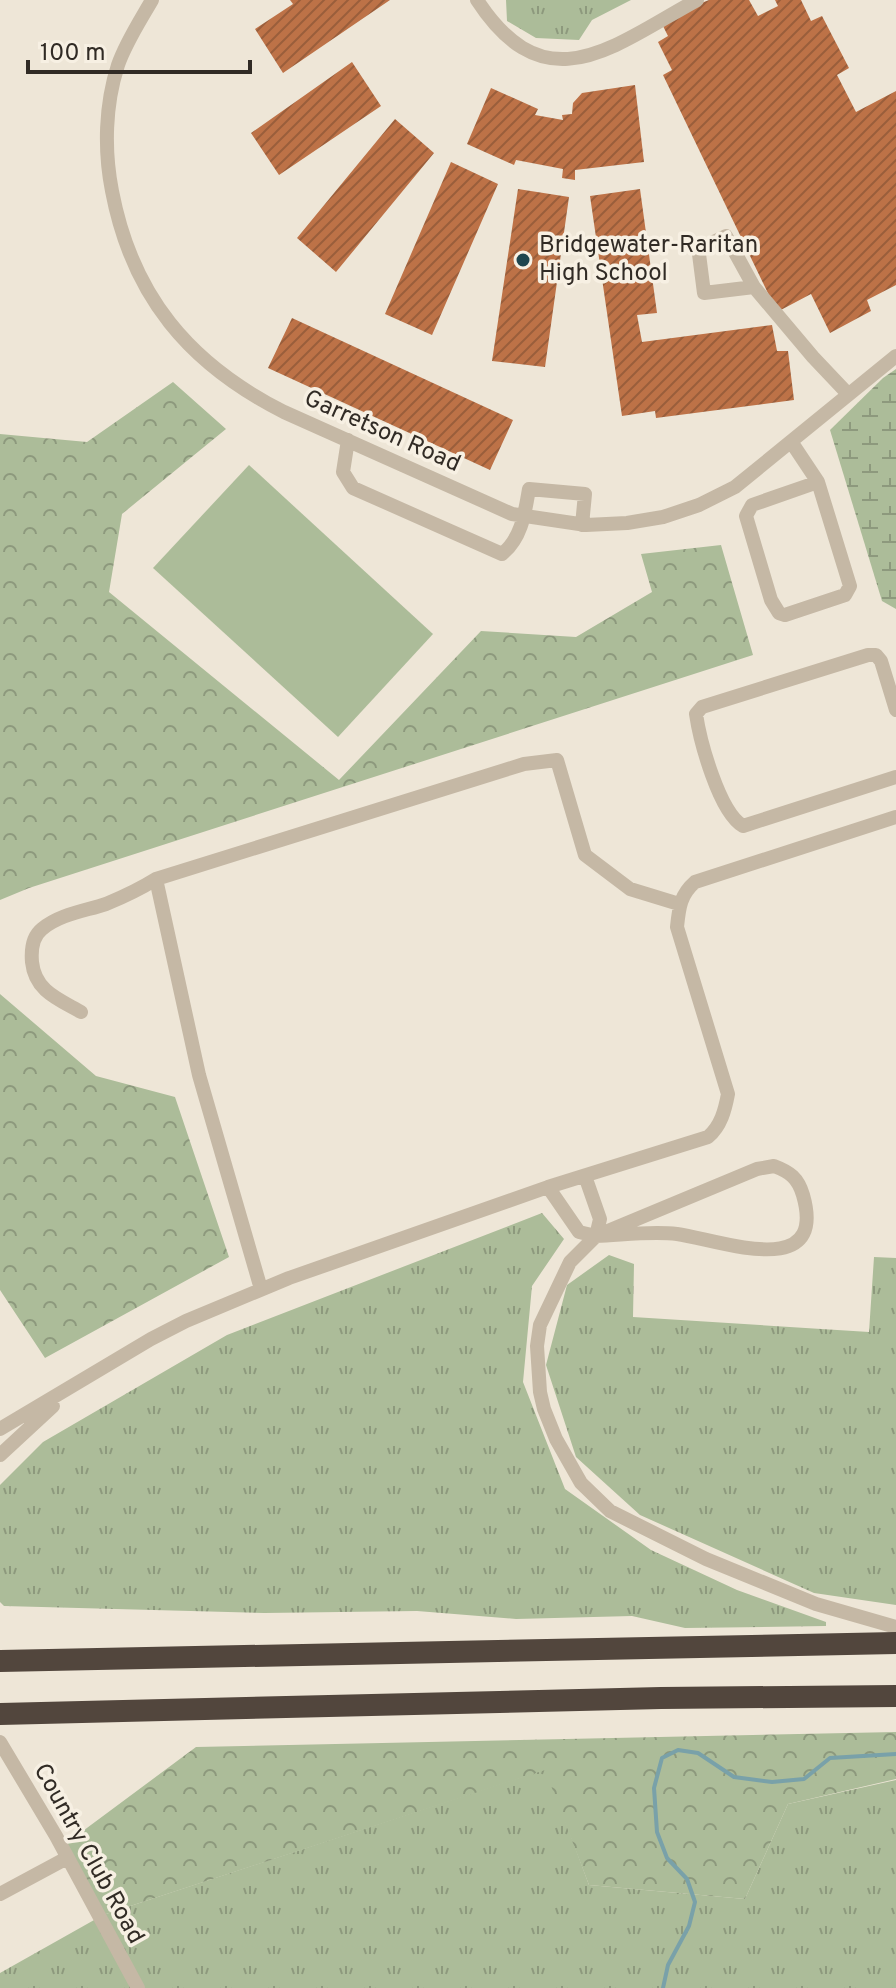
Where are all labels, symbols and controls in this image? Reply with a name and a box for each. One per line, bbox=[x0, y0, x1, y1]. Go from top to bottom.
scale bar bbox=[28, 24, 250, 74]
text: 100 m bbox=[40, 39, 106, 69]
place label: Bridgewater-Raritan High School bbox=[539, 231, 758, 289]
marker: Bridgewater-Raritan High School bbox=[514, 251, 532, 269]
street label: Garretson Road bbox=[299, 384, 465, 480]
street label: Country Club Road bbox=[26, 1758, 150, 1950]

